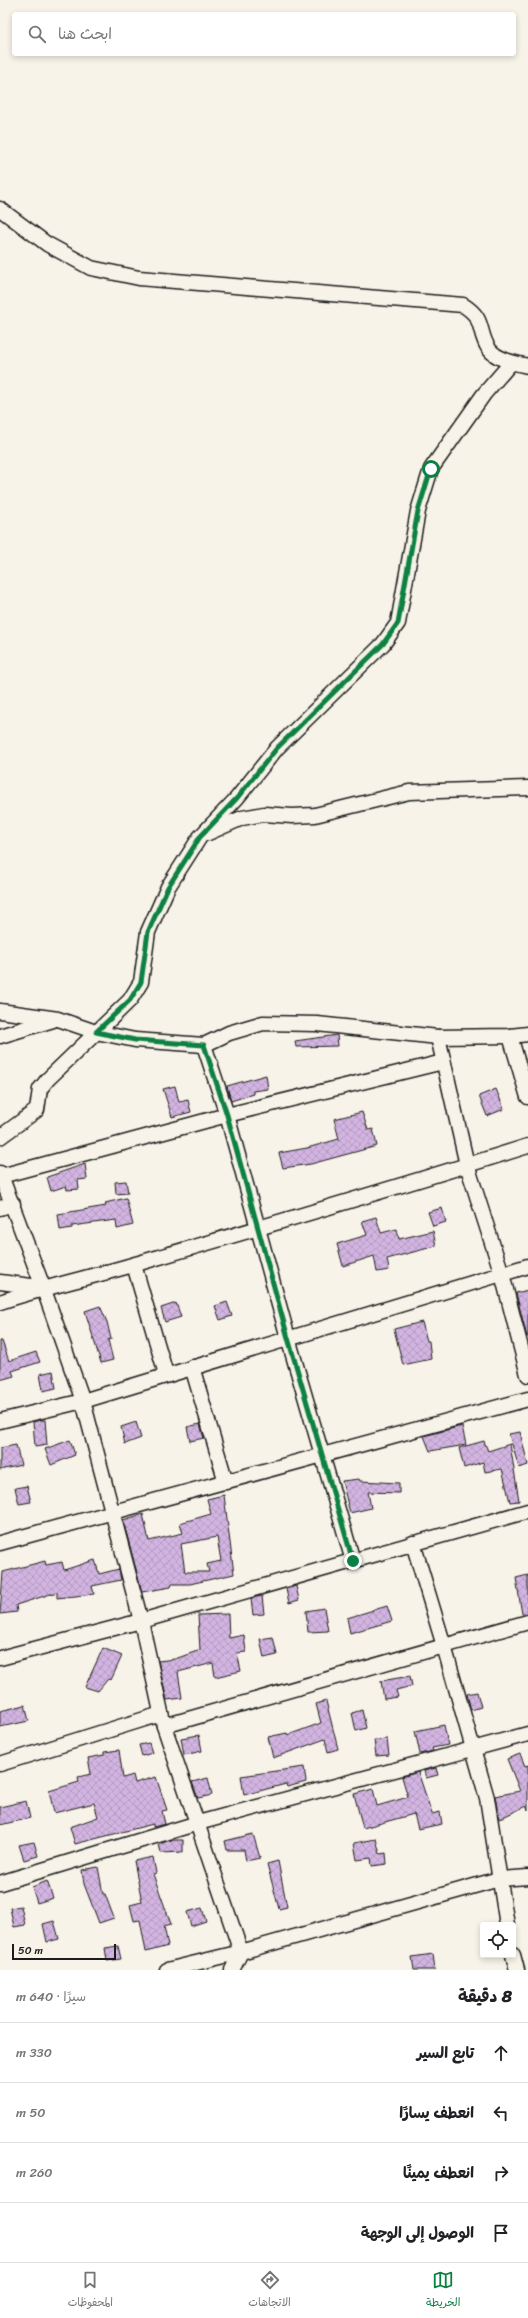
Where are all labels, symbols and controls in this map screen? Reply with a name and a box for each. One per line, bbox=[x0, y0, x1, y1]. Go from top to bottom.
search box bbox=[12, 12, 516, 56]
text: ابحث هنا bbox=[58, 21, 112, 47]
icon: search bbox=[26, 23, 48, 45]
route start bbox=[422, 460, 440, 478]
route end bbox=[344, 1552, 362, 1570]
map controls bbox=[480, 1922, 516, 1958]
button: locate bbox=[480, 1922, 516, 1958]
text: 50 m bbox=[18, 1941, 43, 1960]
scale bar bbox=[12, 1942, 116, 1961]
text: 8 دقيقة bbox=[458, 1981, 512, 2011]
text: سيرًا · 640 m bbox=[16, 1985, 86, 2008]
text: تابع السير bbox=[417, 2040, 474, 2066]
text: 330 m bbox=[16, 2041, 52, 2064]
icon: ahead bbox=[490, 2042, 512, 2064]
text: انعطف يسارًا bbox=[399, 2100, 474, 2126]
text: 50 m bbox=[16, 2101, 46, 2124]
icon: left bbox=[490, 2102, 512, 2124]
text: انعطف يمينًا bbox=[403, 2160, 474, 2186]
text: 260 m bbox=[16, 2161, 52, 2184]
icon: right bbox=[490, 2162, 512, 2184]
text: الوصول إلى الوجهة bbox=[361, 2220, 474, 2246]
icon: arrive bbox=[490, 2222, 512, 2244]
tab: المحفوظات bbox=[68, 2269, 113, 2312]
tab: الاتجاهات bbox=[248, 2269, 291, 2312]
tab: الخريطة bbox=[426, 2269, 460, 2312]

